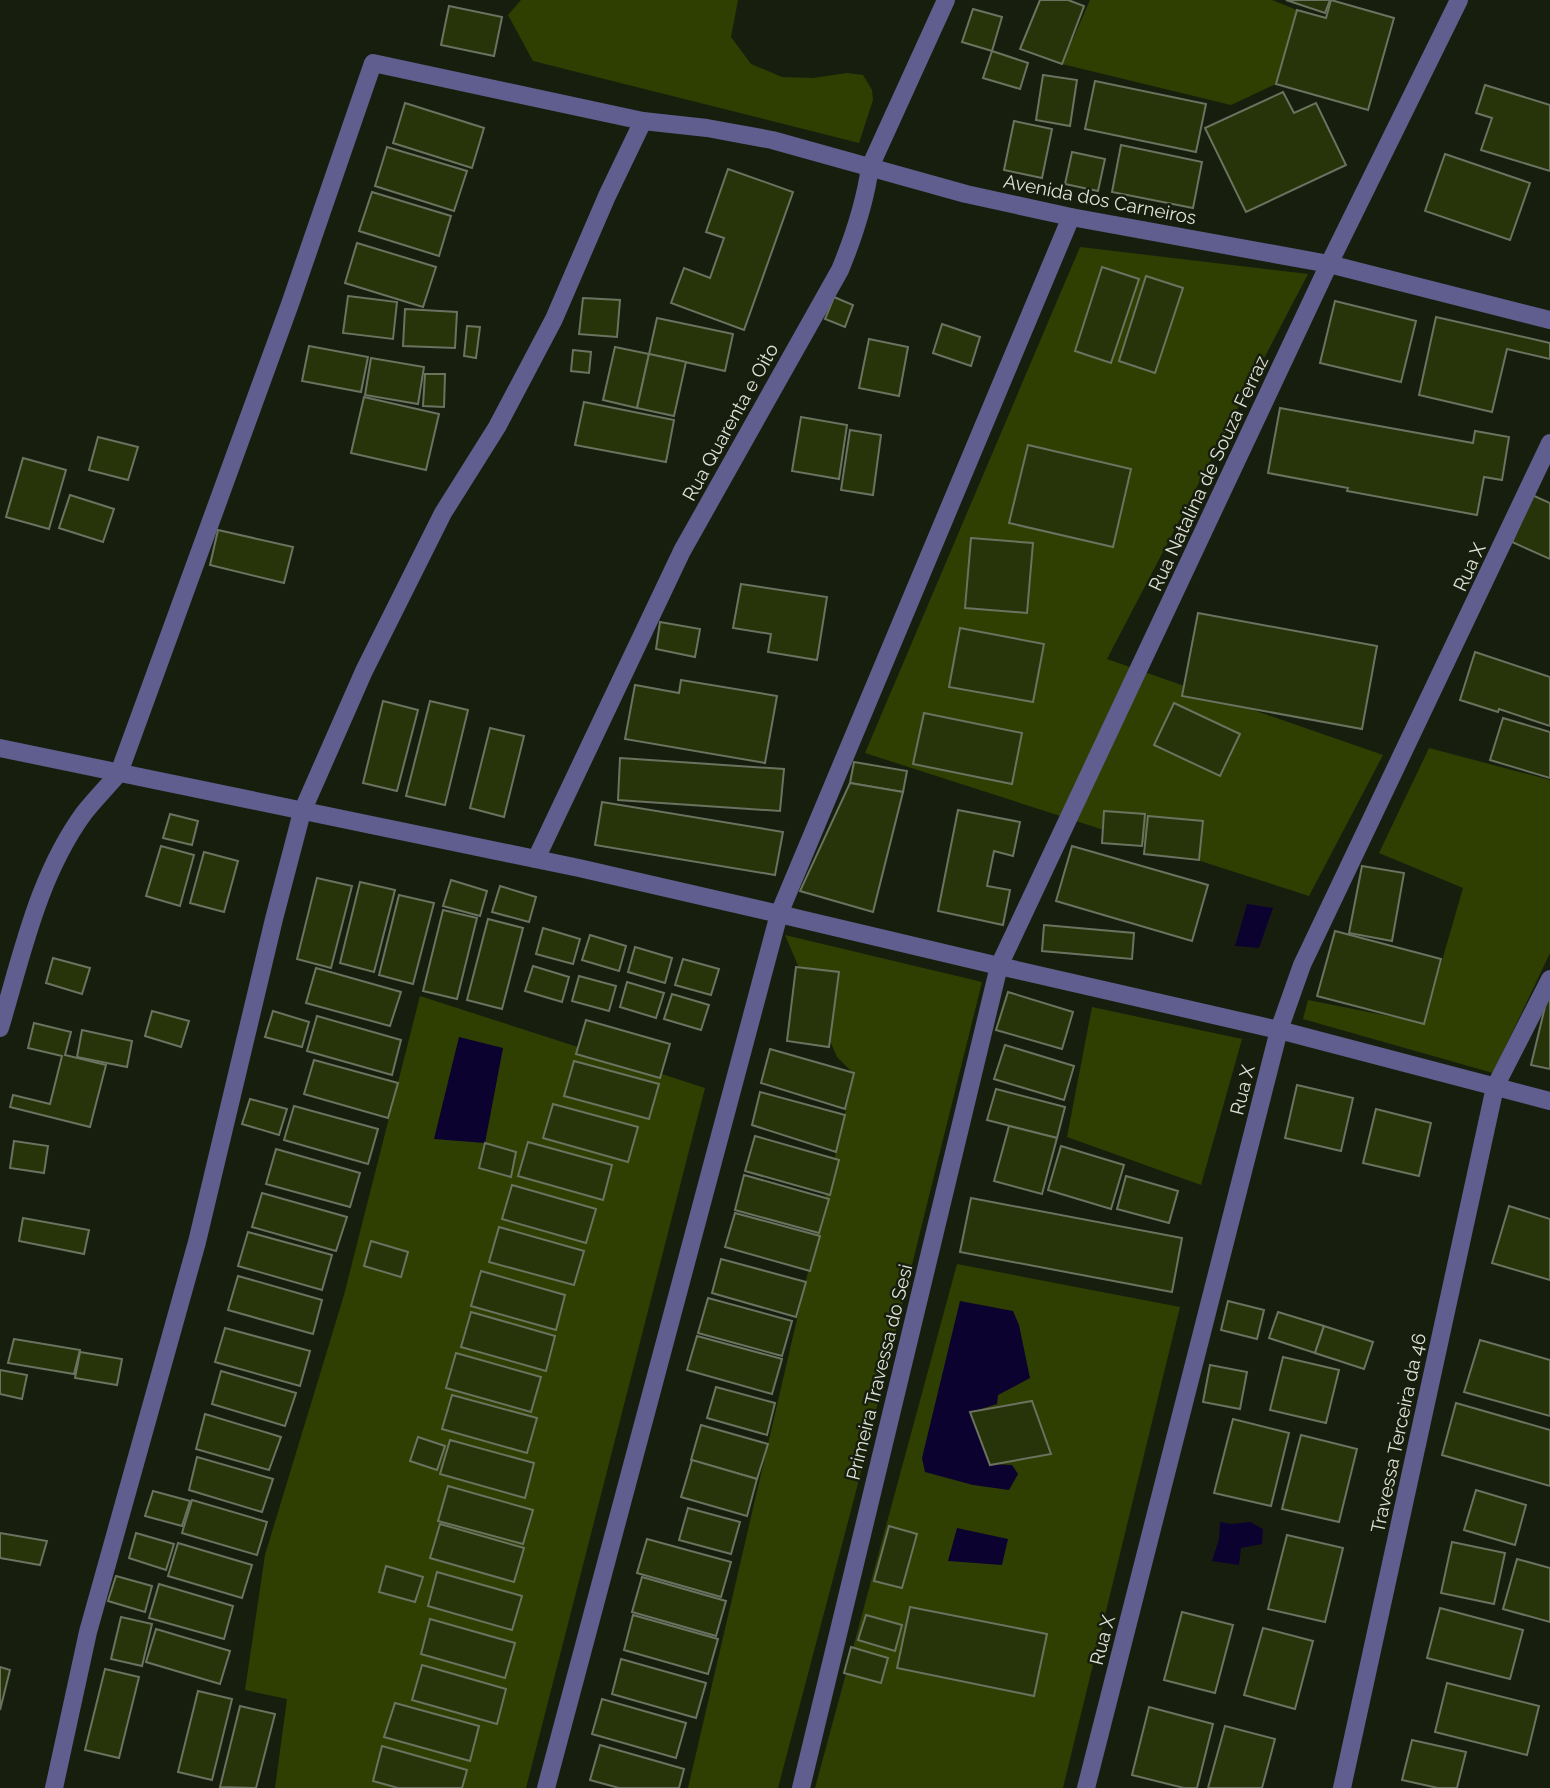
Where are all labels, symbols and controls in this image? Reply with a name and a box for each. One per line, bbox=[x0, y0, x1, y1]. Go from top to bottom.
street label: Avenida dos Carneiros bbox=[1002, 170, 1198, 228]
street label: Rua Quarenta e Oito bbox=[678, 339, 782, 505]
street label: Rua Natalina de Souza Ferraz bbox=[1144, 352, 1272, 594]
street label: Rua X bbox=[1448, 539, 1490, 595]
street label: Rua X bbox=[1225, 1063, 1259, 1117]
street label: Primeira Travessa do Sesi bbox=[842, 1262, 916, 1482]
street label: Travessa Terceira da 46 bbox=[1366, 1331, 1430, 1535]
street label: Rua X bbox=[1085, 1613, 1119, 1667]

